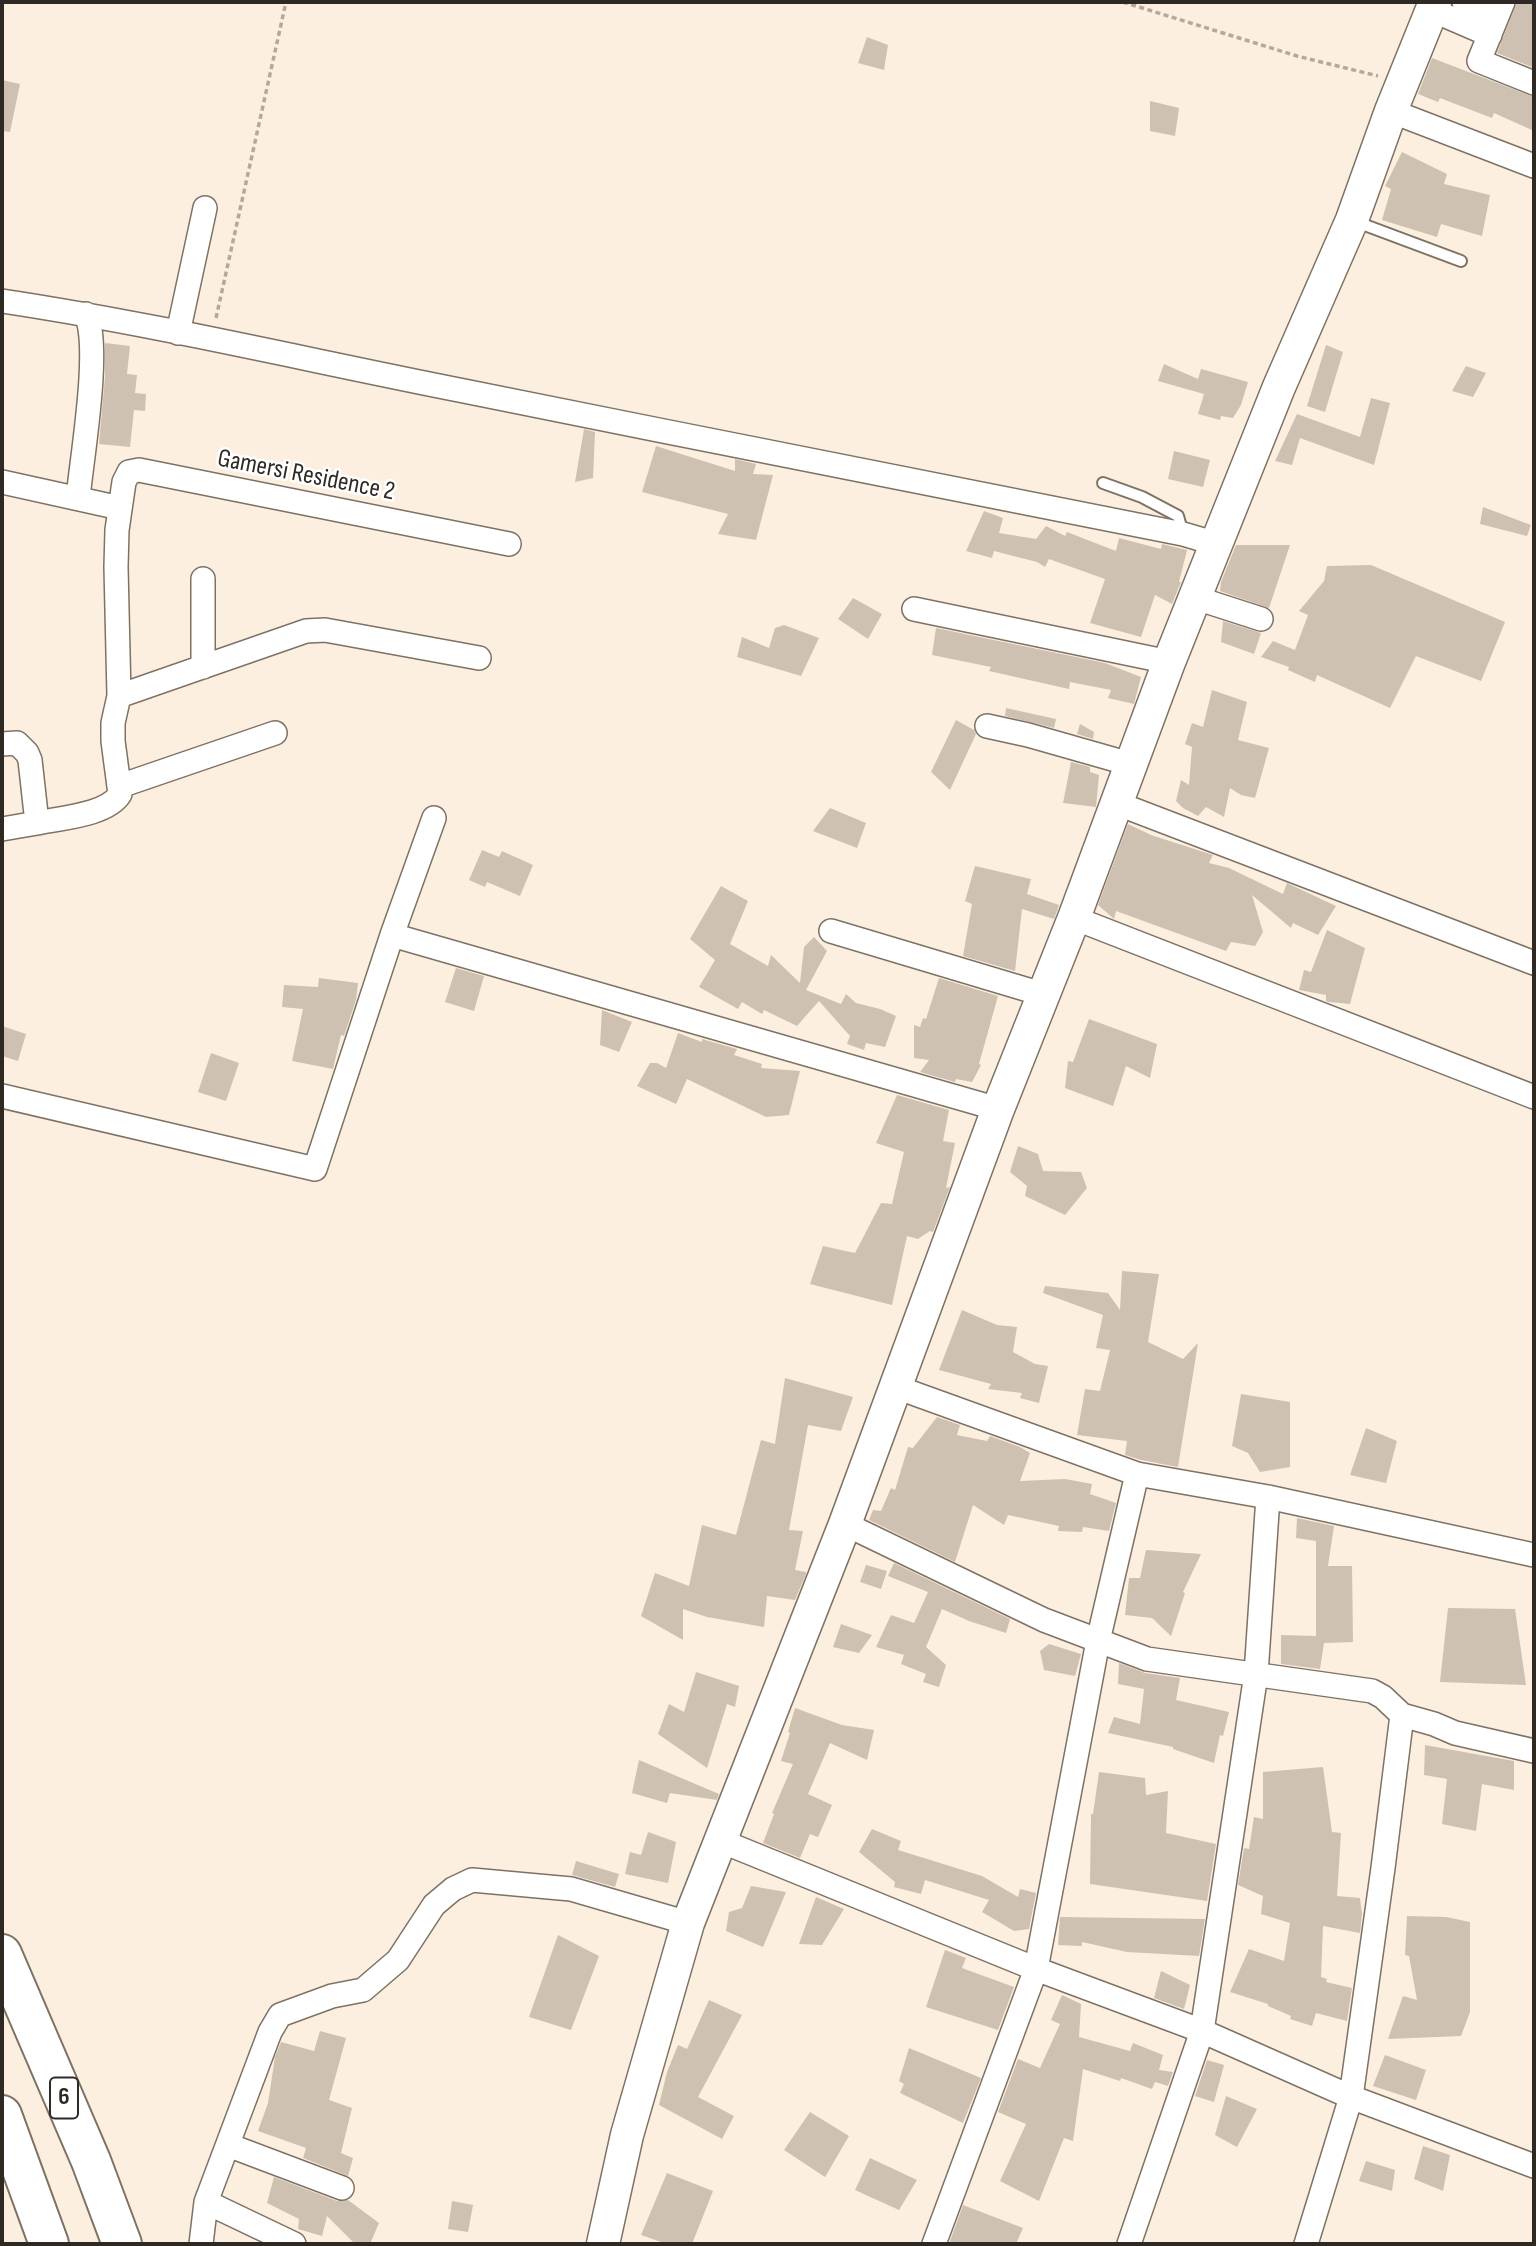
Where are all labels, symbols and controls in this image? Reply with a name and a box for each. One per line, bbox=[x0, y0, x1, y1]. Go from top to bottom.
street label: Gamersi Residence 2 bbox=[215, 444, 397, 508]
road number: 6 bbox=[50, 2078, 78, 2118]

